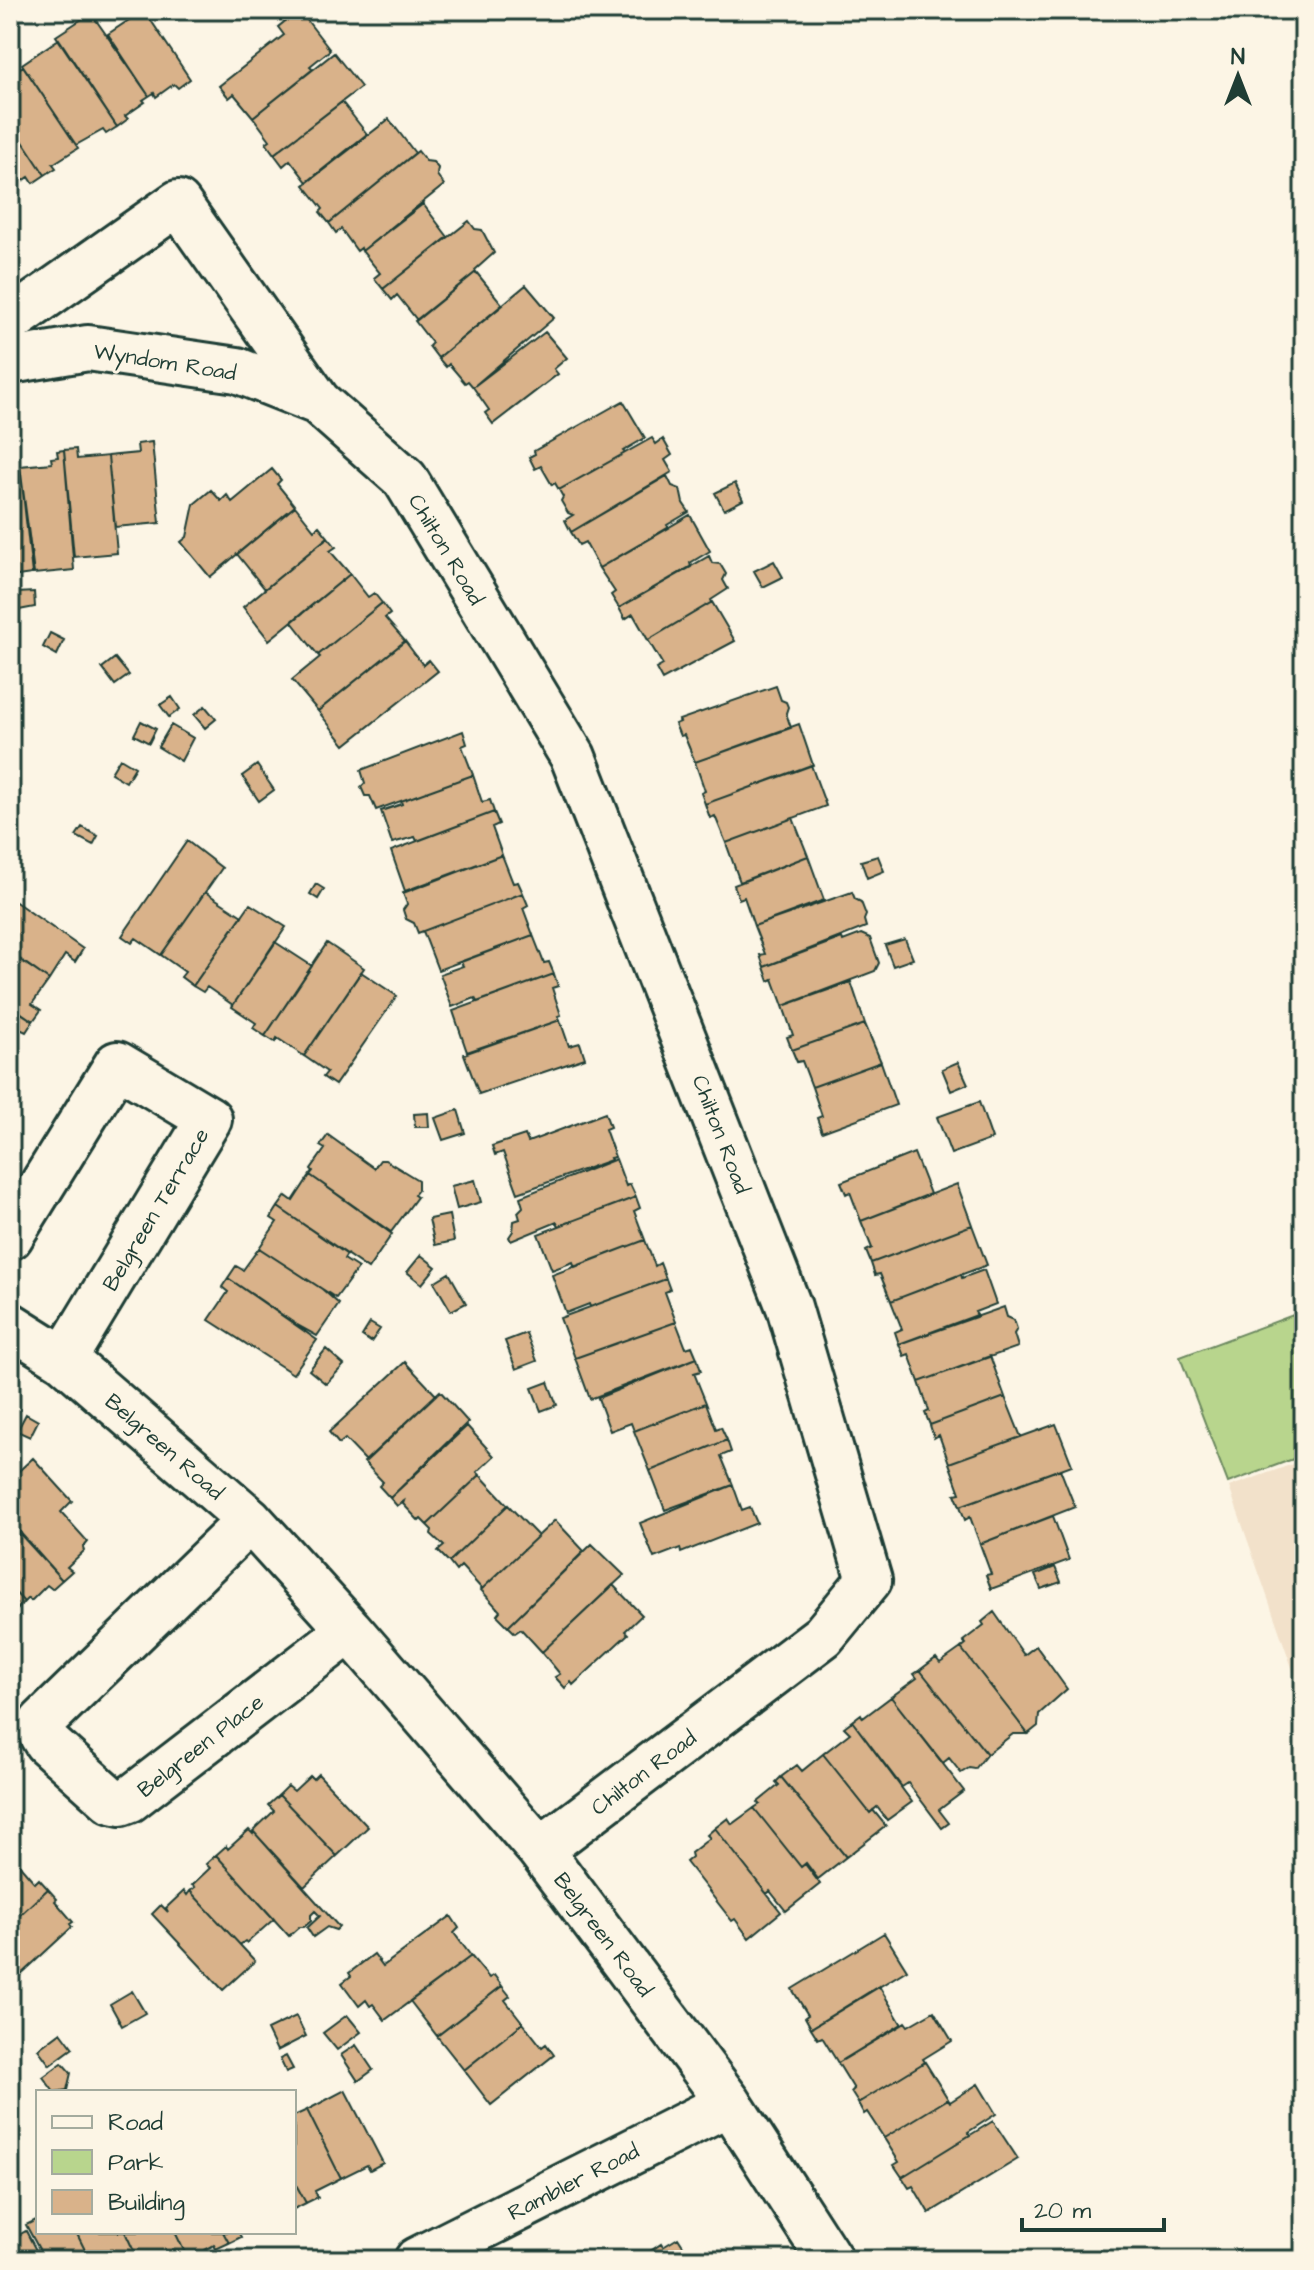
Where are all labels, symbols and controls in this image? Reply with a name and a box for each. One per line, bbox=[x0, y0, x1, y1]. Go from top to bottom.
north arrow bbox=[1198, 36, 1278, 116]
text: N bbox=[1231, 42, 1245, 73]
street label: Wyndom Road bbox=[91, 336, 238, 390]
street label: Chilton Road bbox=[400, 488, 491, 611]
street label: Chilton Road bbox=[684, 1071, 757, 1198]
street label: Belgreen Terrace bbox=[95, 1122, 218, 1298]
street label: Belgreen Road bbox=[97, 1387, 230, 1508]
street label: Belgreen Place bbox=[131, 1687, 271, 1806]
street label: Chilton Road bbox=[585, 1723, 703, 1823]
street label: Belgreen Road bbox=[545, 1866, 660, 2004]
legend bbox=[36, 2090, 296, 2234]
text: Road bbox=[108, 2106, 163, 2140]
street label: Rambler Road bbox=[503, 2136, 645, 2229]
text: Park bbox=[108, 2146, 164, 2180]
scale bar bbox=[1022, 2182, 1164, 2232]
text: Building bbox=[108, 2186, 185, 2221]
text: 20 m bbox=[1034, 2194, 1091, 2228]

